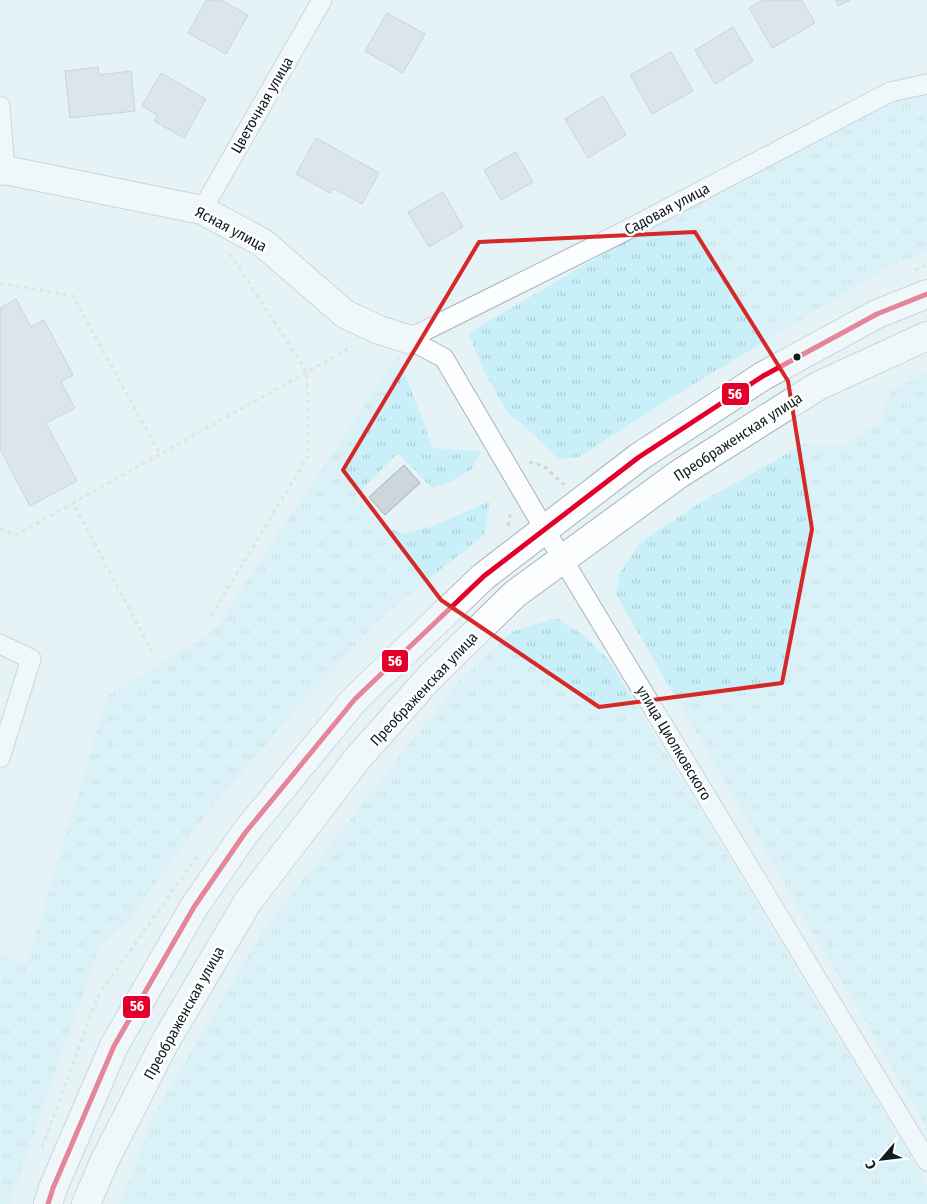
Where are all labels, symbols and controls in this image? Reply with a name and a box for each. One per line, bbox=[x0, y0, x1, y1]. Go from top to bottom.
street label: Цветочная улица bbox=[227, 54, 297, 156]
street label: Садовая улица bbox=[621, 179, 713, 239]
street label: Ясная улица bbox=[192, 203, 270, 255]
unlabelled marker bbox=[792, 352, 802, 362]
line badge: 56 bbox=[721, 382, 750, 406]
text: 56 bbox=[728, 386, 742, 403]
street label: Преображенская улица bbox=[670, 389, 806, 485]
street label: Преображенская улица bbox=[367, 628, 481, 750]
line badge: 56 bbox=[381, 649, 409, 673]
text: 56 bbox=[388, 653, 402, 670]
street label: улица Циолковского bbox=[633, 682, 715, 804]
street label: Преображенская улица bbox=[140, 943, 228, 1083]
line badge: 56 bbox=[122, 995, 151, 1019]
text: 56 bbox=[130, 998, 144, 1015]
north arrow bbox=[857, 1134, 907, 1184]
text: С bbox=[861, 1157, 880, 1172]

